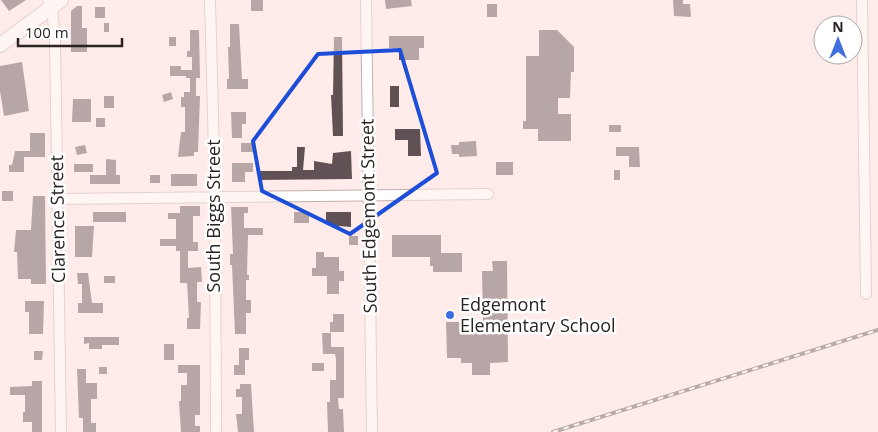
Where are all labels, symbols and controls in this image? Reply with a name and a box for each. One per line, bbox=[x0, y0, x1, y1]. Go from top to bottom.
scale bar bbox=[18, 15, 121, 47]
north arrow bbox=[813, 15, 863, 65]
text: N bbox=[832, 17, 844, 36]
text: 100 m bbox=[25, 22, 69, 42]
street label: South Edgemont Street bbox=[354, 118, 382, 314]
street label: South Biggs Street bbox=[201, 139, 225, 293]
street label: Clarence Street bbox=[44, 155, 70, 283]
place label: Edgemont Elementary School bbox=[460, 292, 616, 337]
marker: Edgemont Elementary School bbox=[444, 309, 456, 321]

